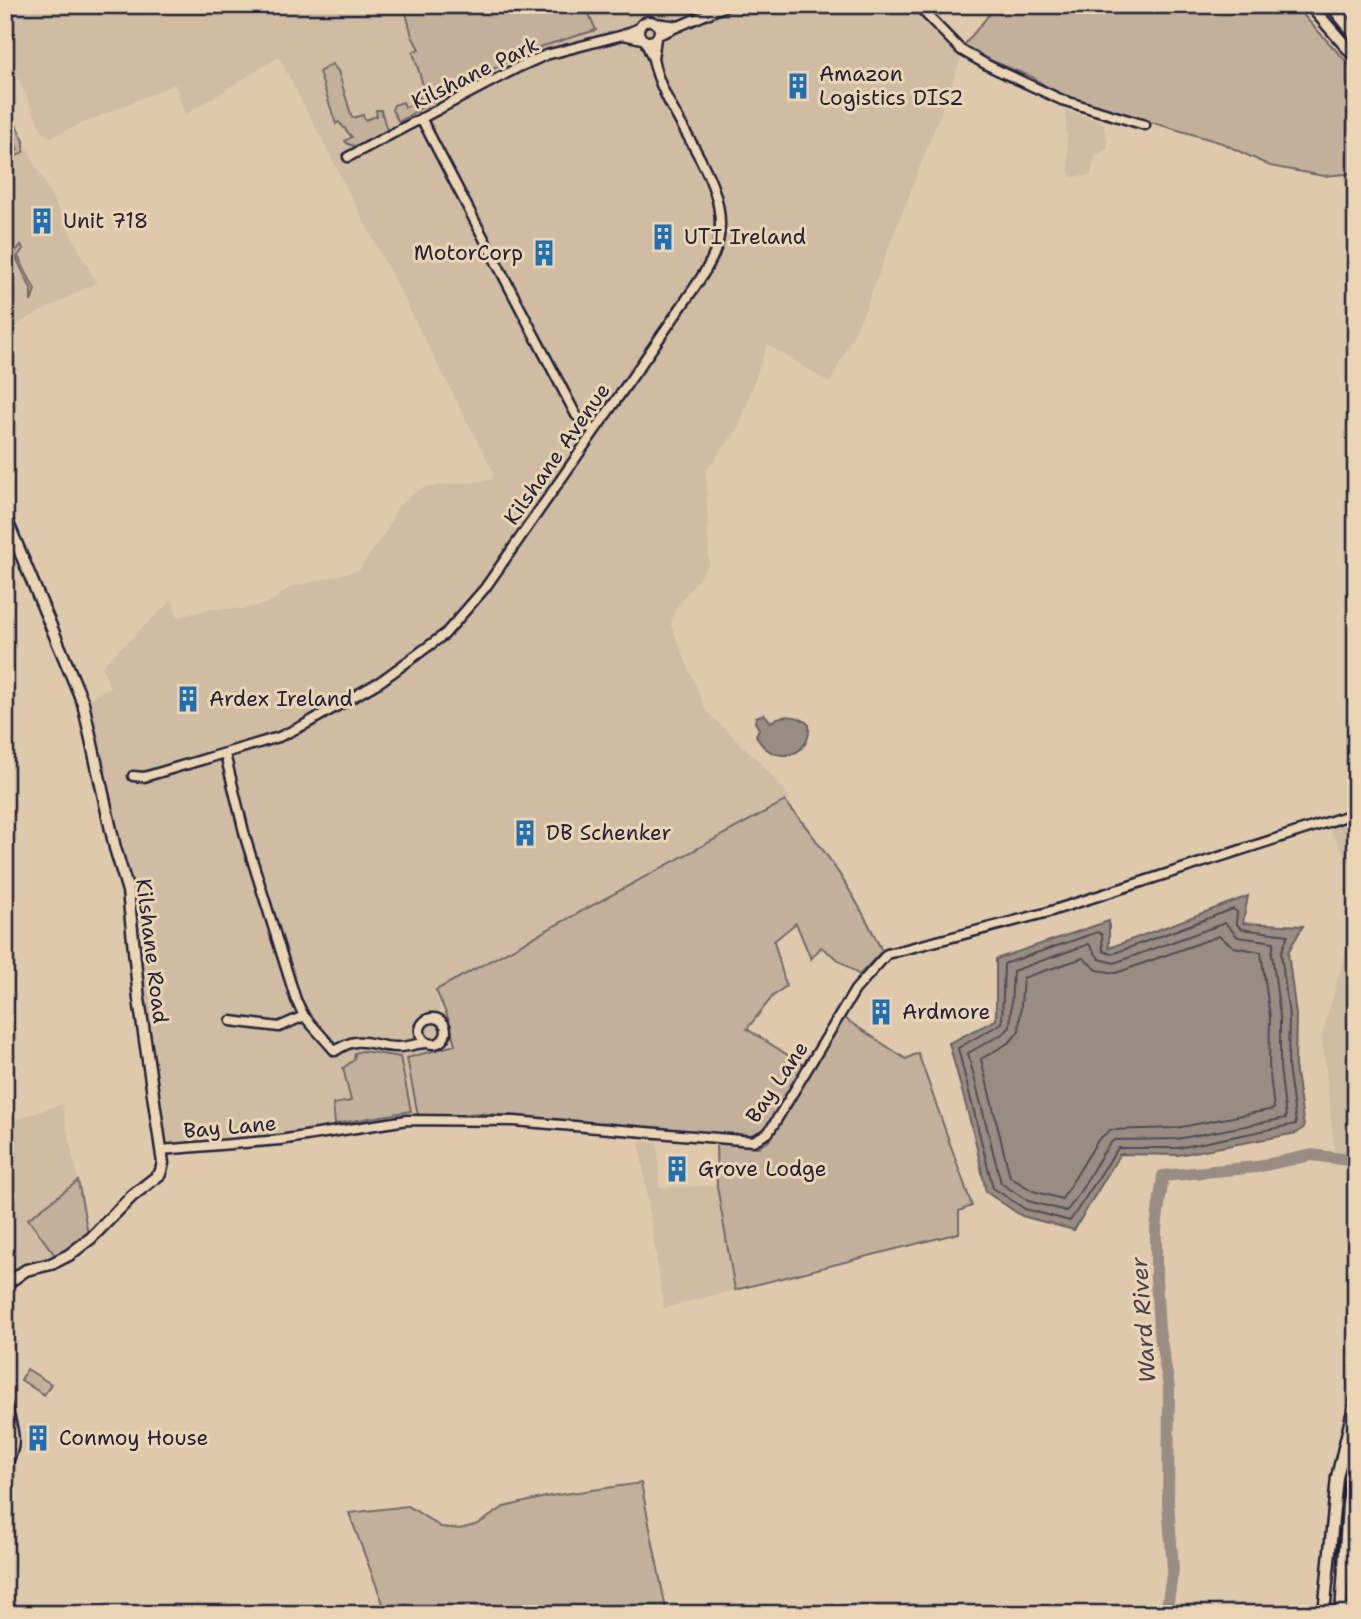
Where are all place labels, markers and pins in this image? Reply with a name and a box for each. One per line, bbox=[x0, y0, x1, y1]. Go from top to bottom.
place label: Amazon Logistics DIS2 bbox=[819, 60, 964, 112]
building icon: Amazon Logistics DIS2 bbox=[783, 71, 813, 101]
building icon: Unit 718 bbox=[27, 206, 57, 236]
place label: Unit 718 bbox=[63, 207, 148, 235]
building icon: UTI Ireland bbox=[648, 222, 678, 252]
place label: UTI Ireland bbox=[684, 223, 806, 251]
building icon: MotorCorp bbox=[529, 238, 559, 268]
place label: MotorCorp bbox=[414, 239, 523, 267]
building icon: Ardex Ireland bbox=[173, 684, 203, 714]
place label: Ardex Ireland bbox=[209, 685, 353, 713]
building icon: DB Schenker bbox=[510, 818, 540, 848]
place label: DB Schenker bbox=[546, 819, 671, 847]
building icon: Ardmore bbox=[866, 997, 896, 1027]
place label: Ardmore bbox=[902, 998, 990, 1026]
building icon: Grove Lodge bbox=[662, 1154, 692, 1184]
place label: Grove Lodge bbox=[698, 1155, 827, 1183]
building icon: Conmoy House bbox=[23, 1423, 53, 1453]
place label: Conmoy House bbox=[59, 1424, 208, 1452]

